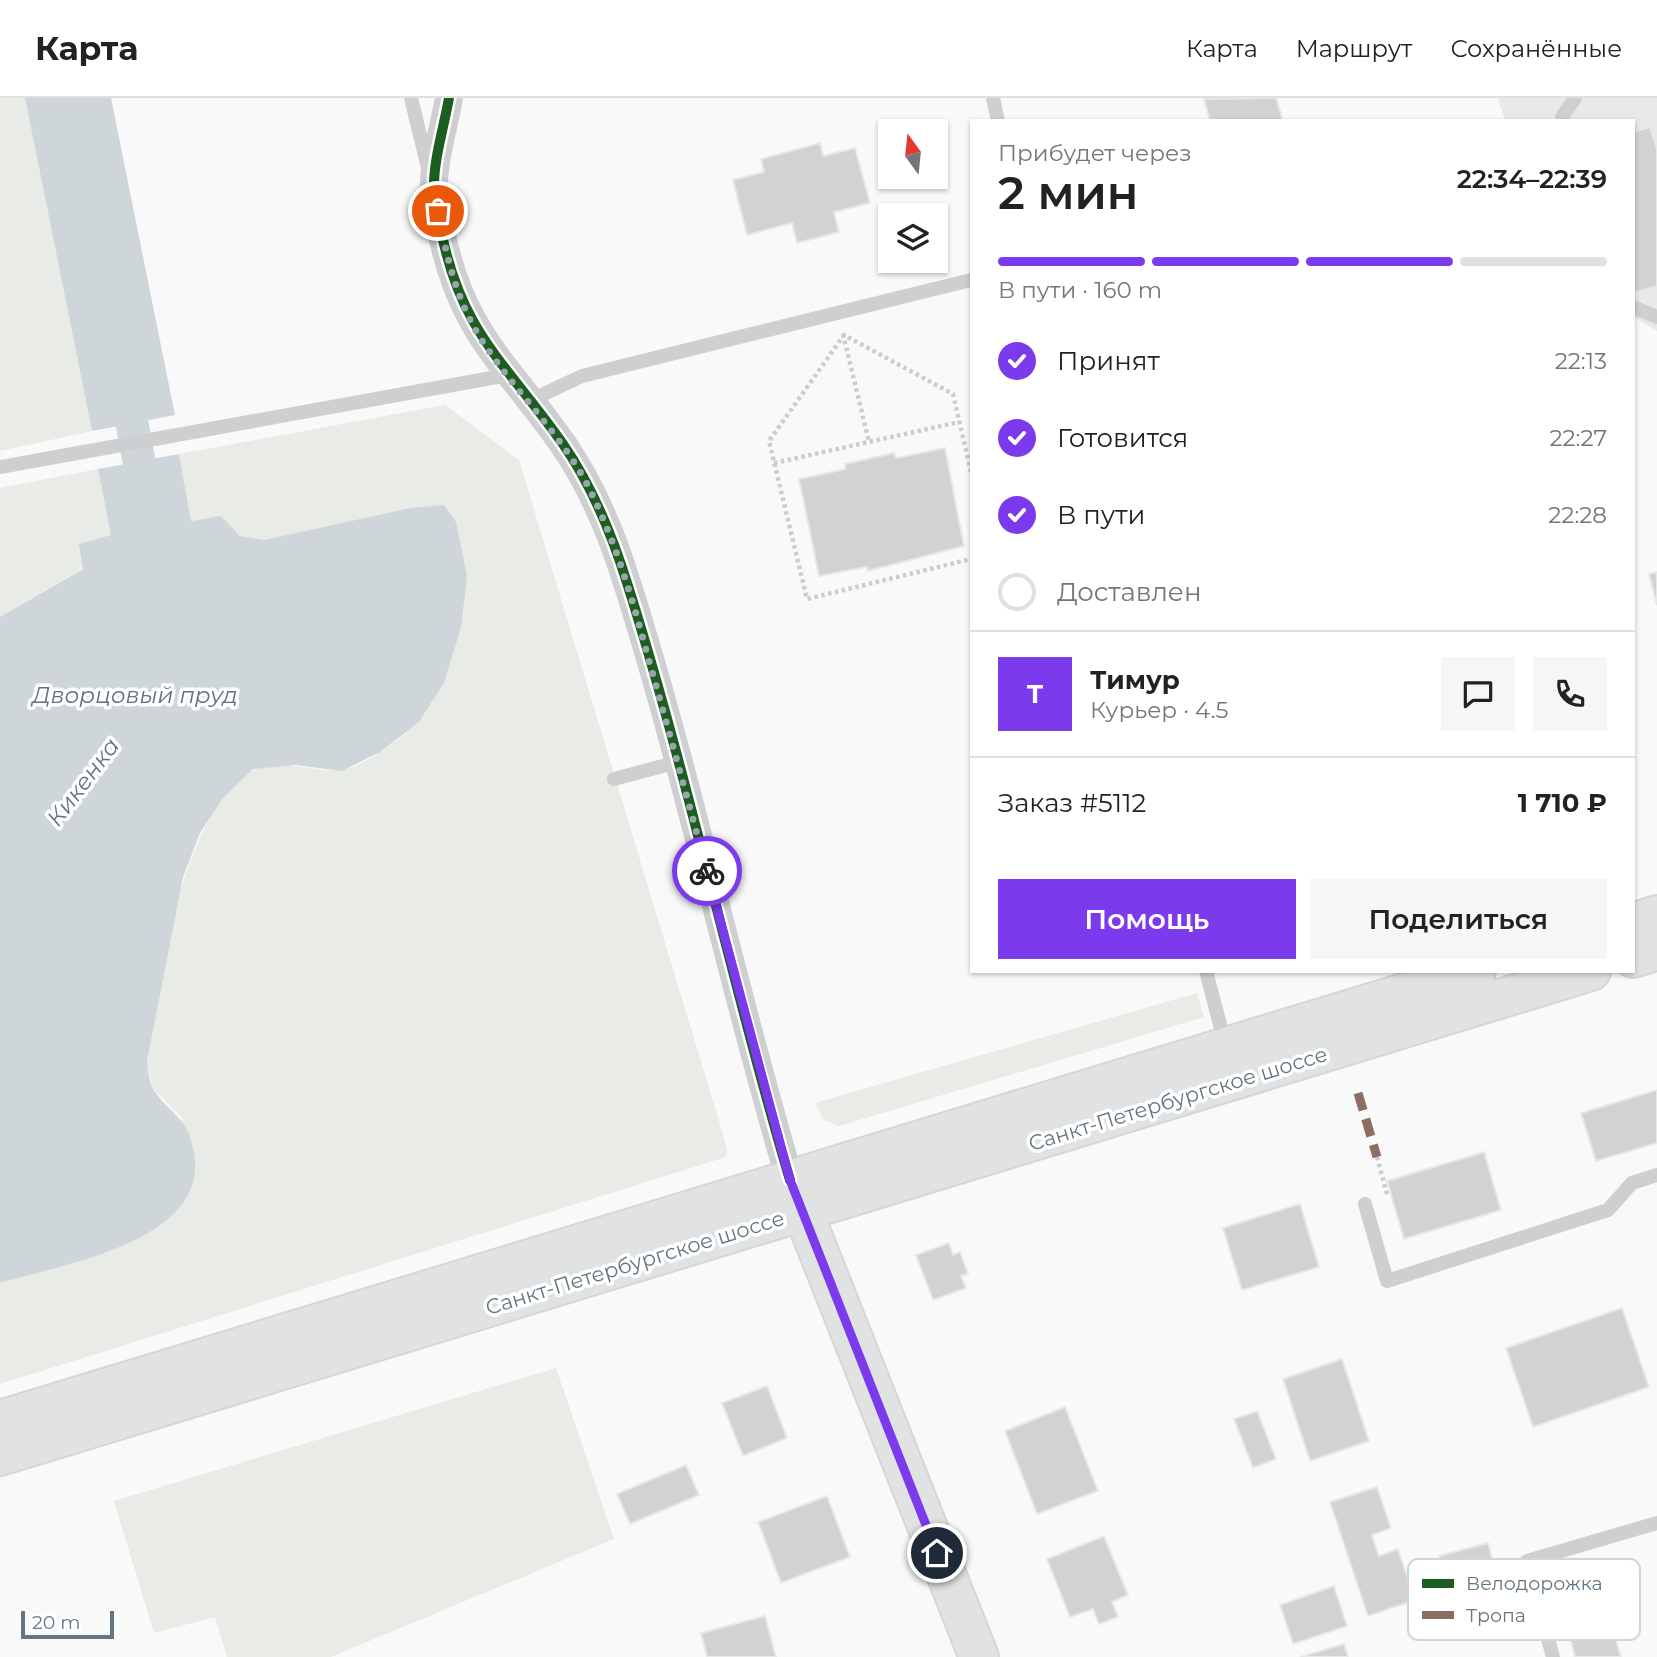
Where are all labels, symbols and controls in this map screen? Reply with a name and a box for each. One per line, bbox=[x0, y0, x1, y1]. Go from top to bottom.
text: Карта bbox=[35, 28, 138, 68]
text: Карта bbox=[1186, 34, 1258, 63]
text: Маршрут bbox=[1296, 34, 1412, 63]
text: Сохранённые bbox=[1450, 34, 1622, 63]
north arrow bbox=[878, 119, 948, 189]
map controls bbox=[878, 119, 948, 273]
text: Прибудет через bbox=[998, 139, 1192, 167]
text: 22:34–22:39 bbox=[1457, 163, 1607, 195]
text: 2 мин bbox=[998, 164, 1138, 221]
pin bbox=[408, 181, 468, 241]
icon: bag bbox=[419, 192, 457, 230]
button: layers bbox=[878, 203, 948, 273]
text: В пути · 160 m bbox=[998, 276, 1162, 304]
icon: check bbox=[998, 342, 1036, 380]
text: Принят bbox=[1057, 345, 1160, 377]
text: 22:13 bbox=[1555, 347, 1607, 375]
icon: check bbox=[998, 419, 1036, 457]
text: Готовится bbox=[1057, 422, 1188, 454]
text: 22:27 bbox=[1549, 424, 1607, 452]
icon: check bbox=[998, 496, 1036, 534]
text: В пути bbox=[1057, 499, 1146, 531]
text: 22:28 bbox=[1548, 501, 1607, 529]
text: Доставлен bbox=[1057, 576, 1202, 608]
button: chat bbox=[1441, 657, 1515, 731]
button: phone bbox=[1533, 657, 1607, 731]
text: Тимур bbox=[1090, 664, 1180, 696]
text: Т bbox=[1027, 678, 1043, 710]
water label: Дворцовый пруд bbox=[30, 681, 238, 709]
text: Курьер · 4.5 bbox=[1090, 696, 1229, 724]
water label: Кикенка bbox=[41, 732, 125, 832]
text: Заказ #5112 bbox=[998, 787, 1146, 819]
text: 1 710 ₽ bbox=[1518, 787, 1607, 819]
courier bbox=[672, 836, 742, 906]
icon: bike bbox=[688, 852, 726, 890]
button: Помощь bbox=[998, 879, 1296, 959]
button: Поделиться bbox=[1310, 879, 1607, 959]
street label: Санкт-Петербургское шоссе bbox=[1025, 1041, 1330, 1156]
street label: Санкт-Петербургское шоссе bbox=[482, 1205, 787, 1320]
pin bbox=[907, 1523, 967, 1583]
icon: home bbox=[918, 1534, 956, 1572]
legend bbox=[1408, 1559, 1640, 1640]
text: Велодорожка bbox=[1466, 1572, 1603, 1595]
text: Тропа bbox=[1466, 1604, 1526, 1627]
scale bar bbox=[21, 1608, 114, 1640]
text: 20 m bbox=[32, 1611, 80, 1634]

